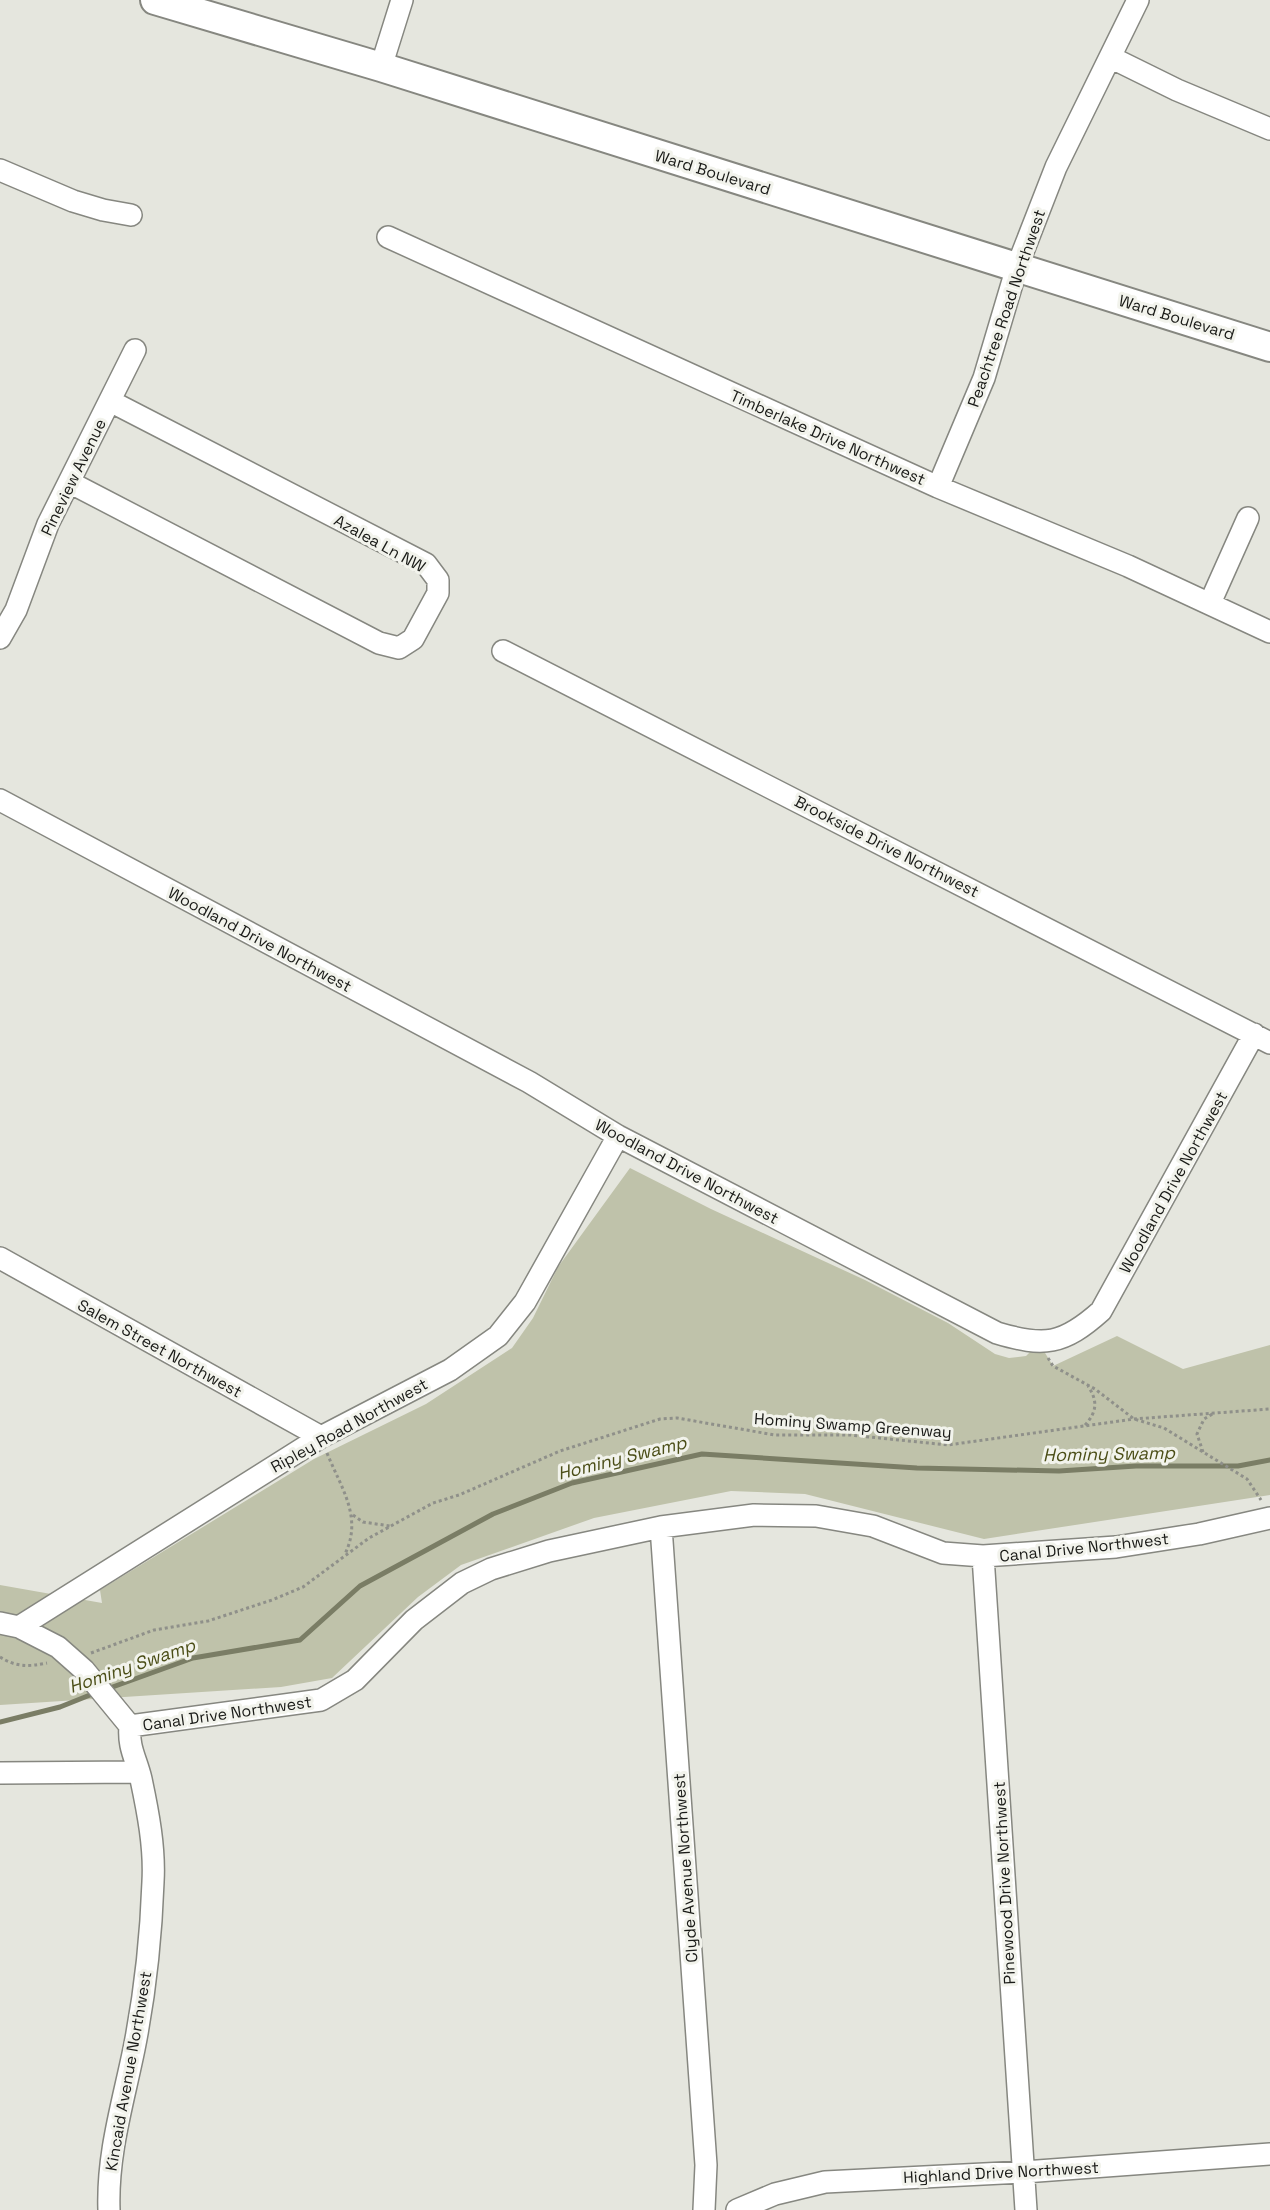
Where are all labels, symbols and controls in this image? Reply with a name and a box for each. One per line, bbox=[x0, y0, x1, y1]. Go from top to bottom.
street label: Ward Boulevard bbox=[652, 145, 773, 200]
street label: Peachtree Road Northwest bbox=[963, 206, 1050, 410]
street label: Ward Boulevard bbox=[1116, 290, 1237, 345]
street label: Timberlake Drive Northwest bbox=[727, 385, 929, 490]
street label: Pineview Avenue bbox=[36, 415, 111, 539]
street label: Azalea Ln NW bbox=[330, 510, 429, 577]
street label: Brookside Drive Northwest bbox=[791, 791, 983, 902]
street label: Woodland Drive Northwest bbox=[164, 882, 355, 997]
street label: Woodland Drive Northwest bbox=[1115, 1087, 1232, 1277]
street label: Woodland Drive Northwest bbox=[591, 1114, 782, 1229]
street label: Salem Street Northwest bbox=[74, 1294, 246, 1402]
street label: Ripley Road Northwest bbox=[267, 1373, 431, 1477]
street label: Hominy Swamp Greenway bbox=[753, 1408, 952, 1443]
water label: Hominy Swamp bbox=[555, 1430, 690, 1485]
water label: Hominy Swamp bbox=[1043, 1441, 1177, 1466]
street label: Canal Drive Northwest bbox=[998, 1528, 1170, 1567]
water label: Hominy Swamp bbox=[66, 1633, 199, 1698]
street label: Canal Drive Northwest bbox=[141, 1691, 313, 1736]
street label: Clyde Avenue Northwest bbox=[668, 1773, 703, 1963]
street label: Pinewood Drive Northwest bbox=[989, 1781, 1020, 1985]
street label: Kincaid Avenue Northwest bbox=[101, 1970, 156, 2173]
street label: Highland Drive Northwest bbox=[903, 2157, 1099, 2188]

